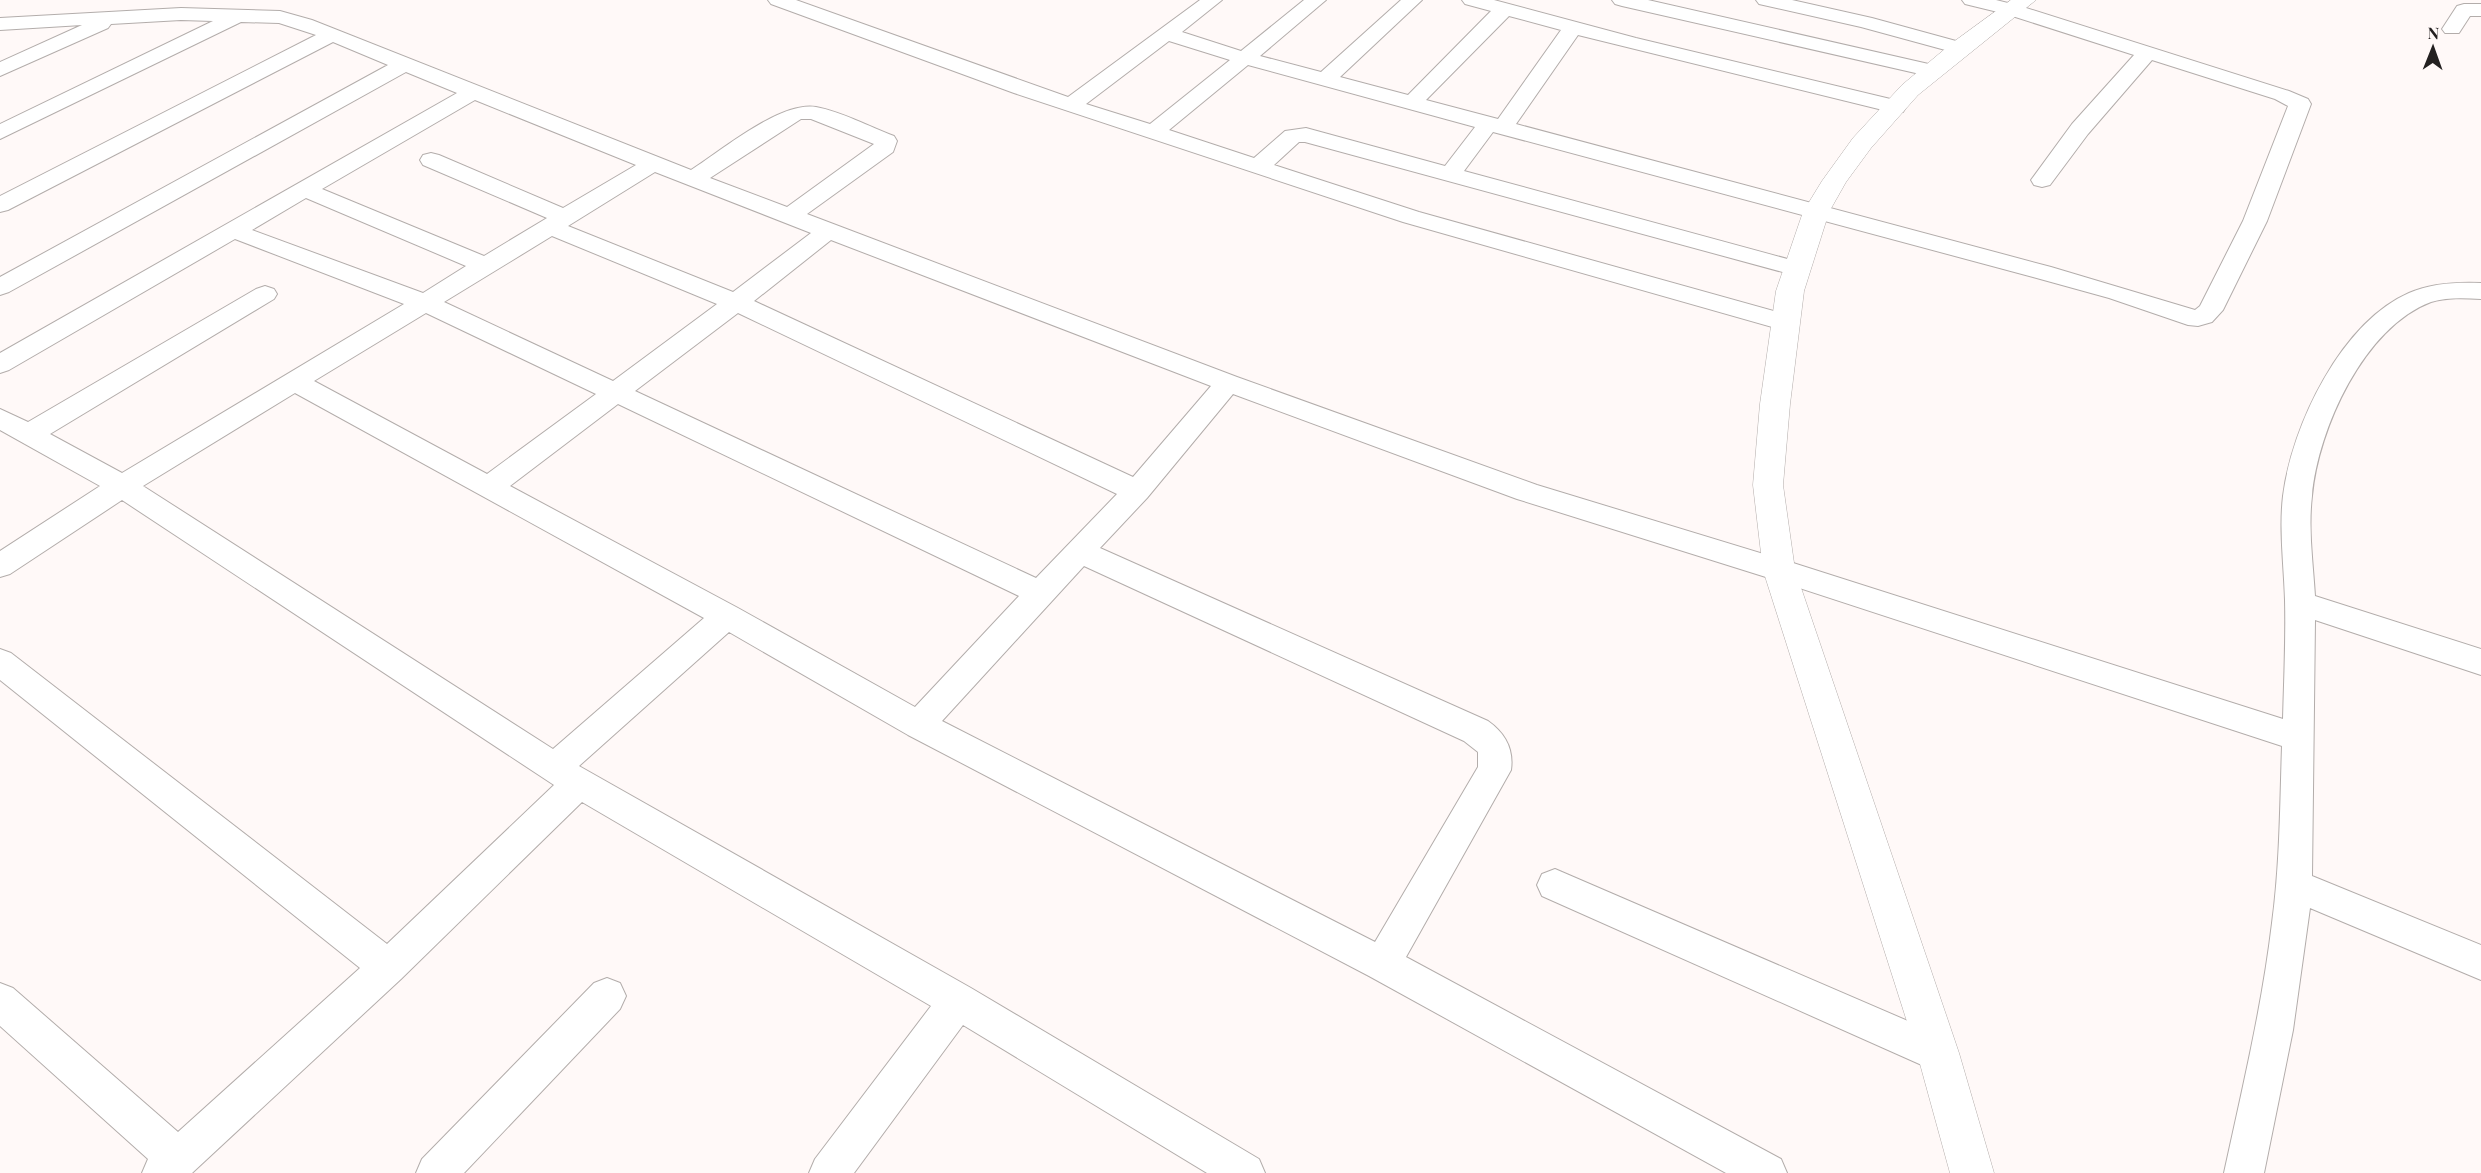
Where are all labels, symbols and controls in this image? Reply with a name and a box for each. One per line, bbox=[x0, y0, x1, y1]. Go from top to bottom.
north arrow bbox=[2403, 18, 2463, 78]
text: N bbox=[2427, 22, 2440, 43]

